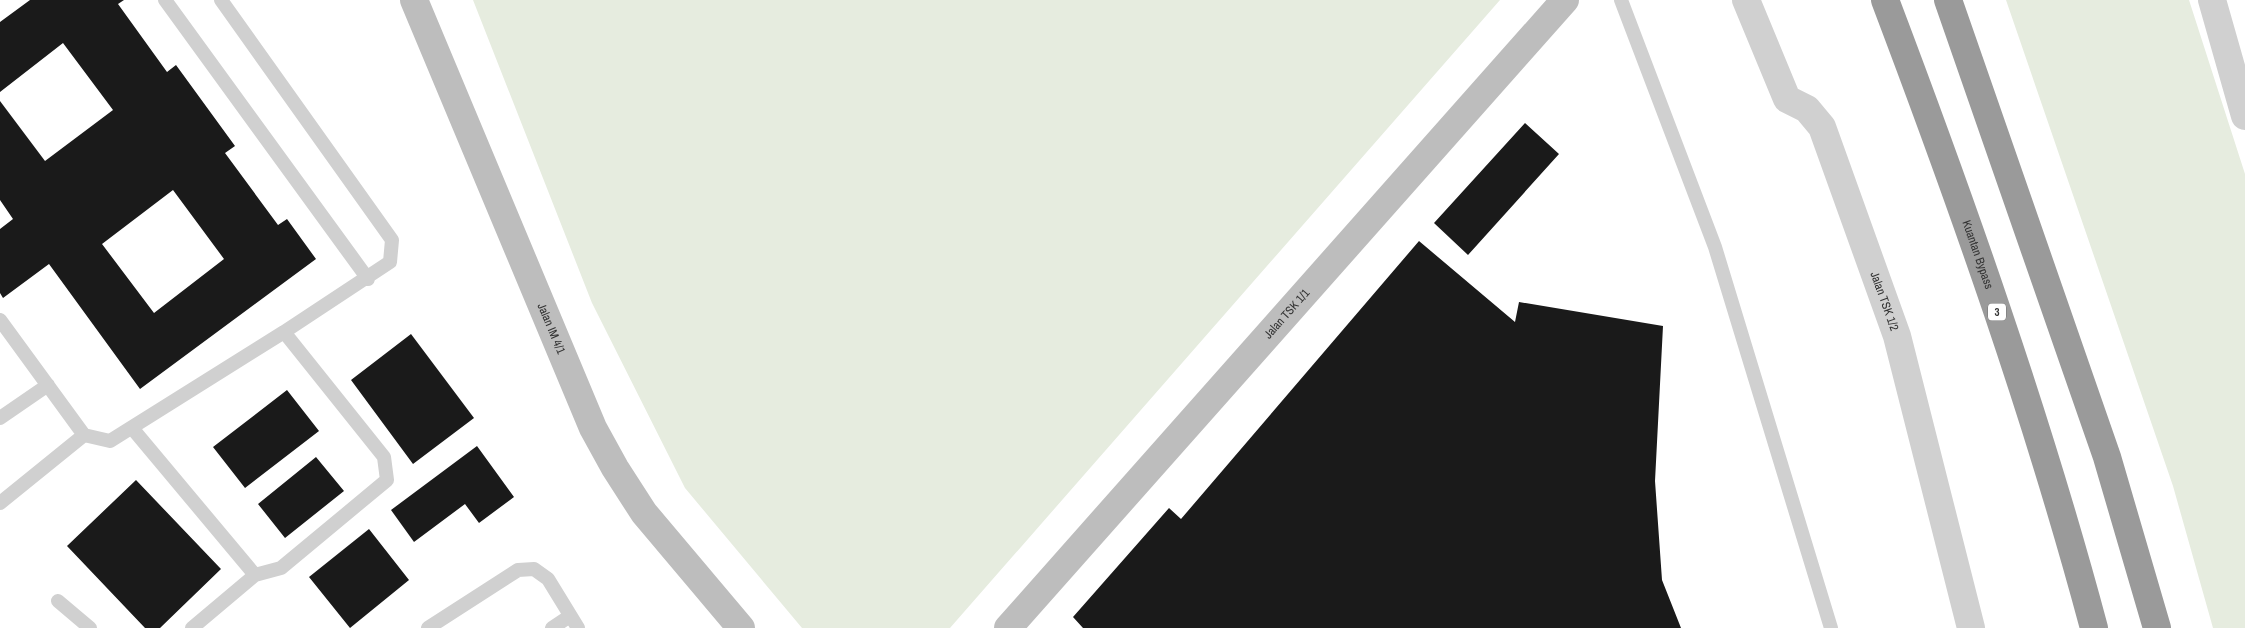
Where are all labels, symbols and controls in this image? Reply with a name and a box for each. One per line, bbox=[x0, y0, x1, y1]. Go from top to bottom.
street label: Kuantan Bypass bbox=[1958, 218, 1997, 291]
street label: Jalan TSK 1/2 bbox=[1867, 269, 1902, 333]
street label: Jalan TSK 1/1 bbox=[1260, 285, 1314, 342]
street label: Jalan IM 4/1 bbox=[534, 301, 569, 357]
road number: 3 bbox=[1988, 304, 2006, 320]

